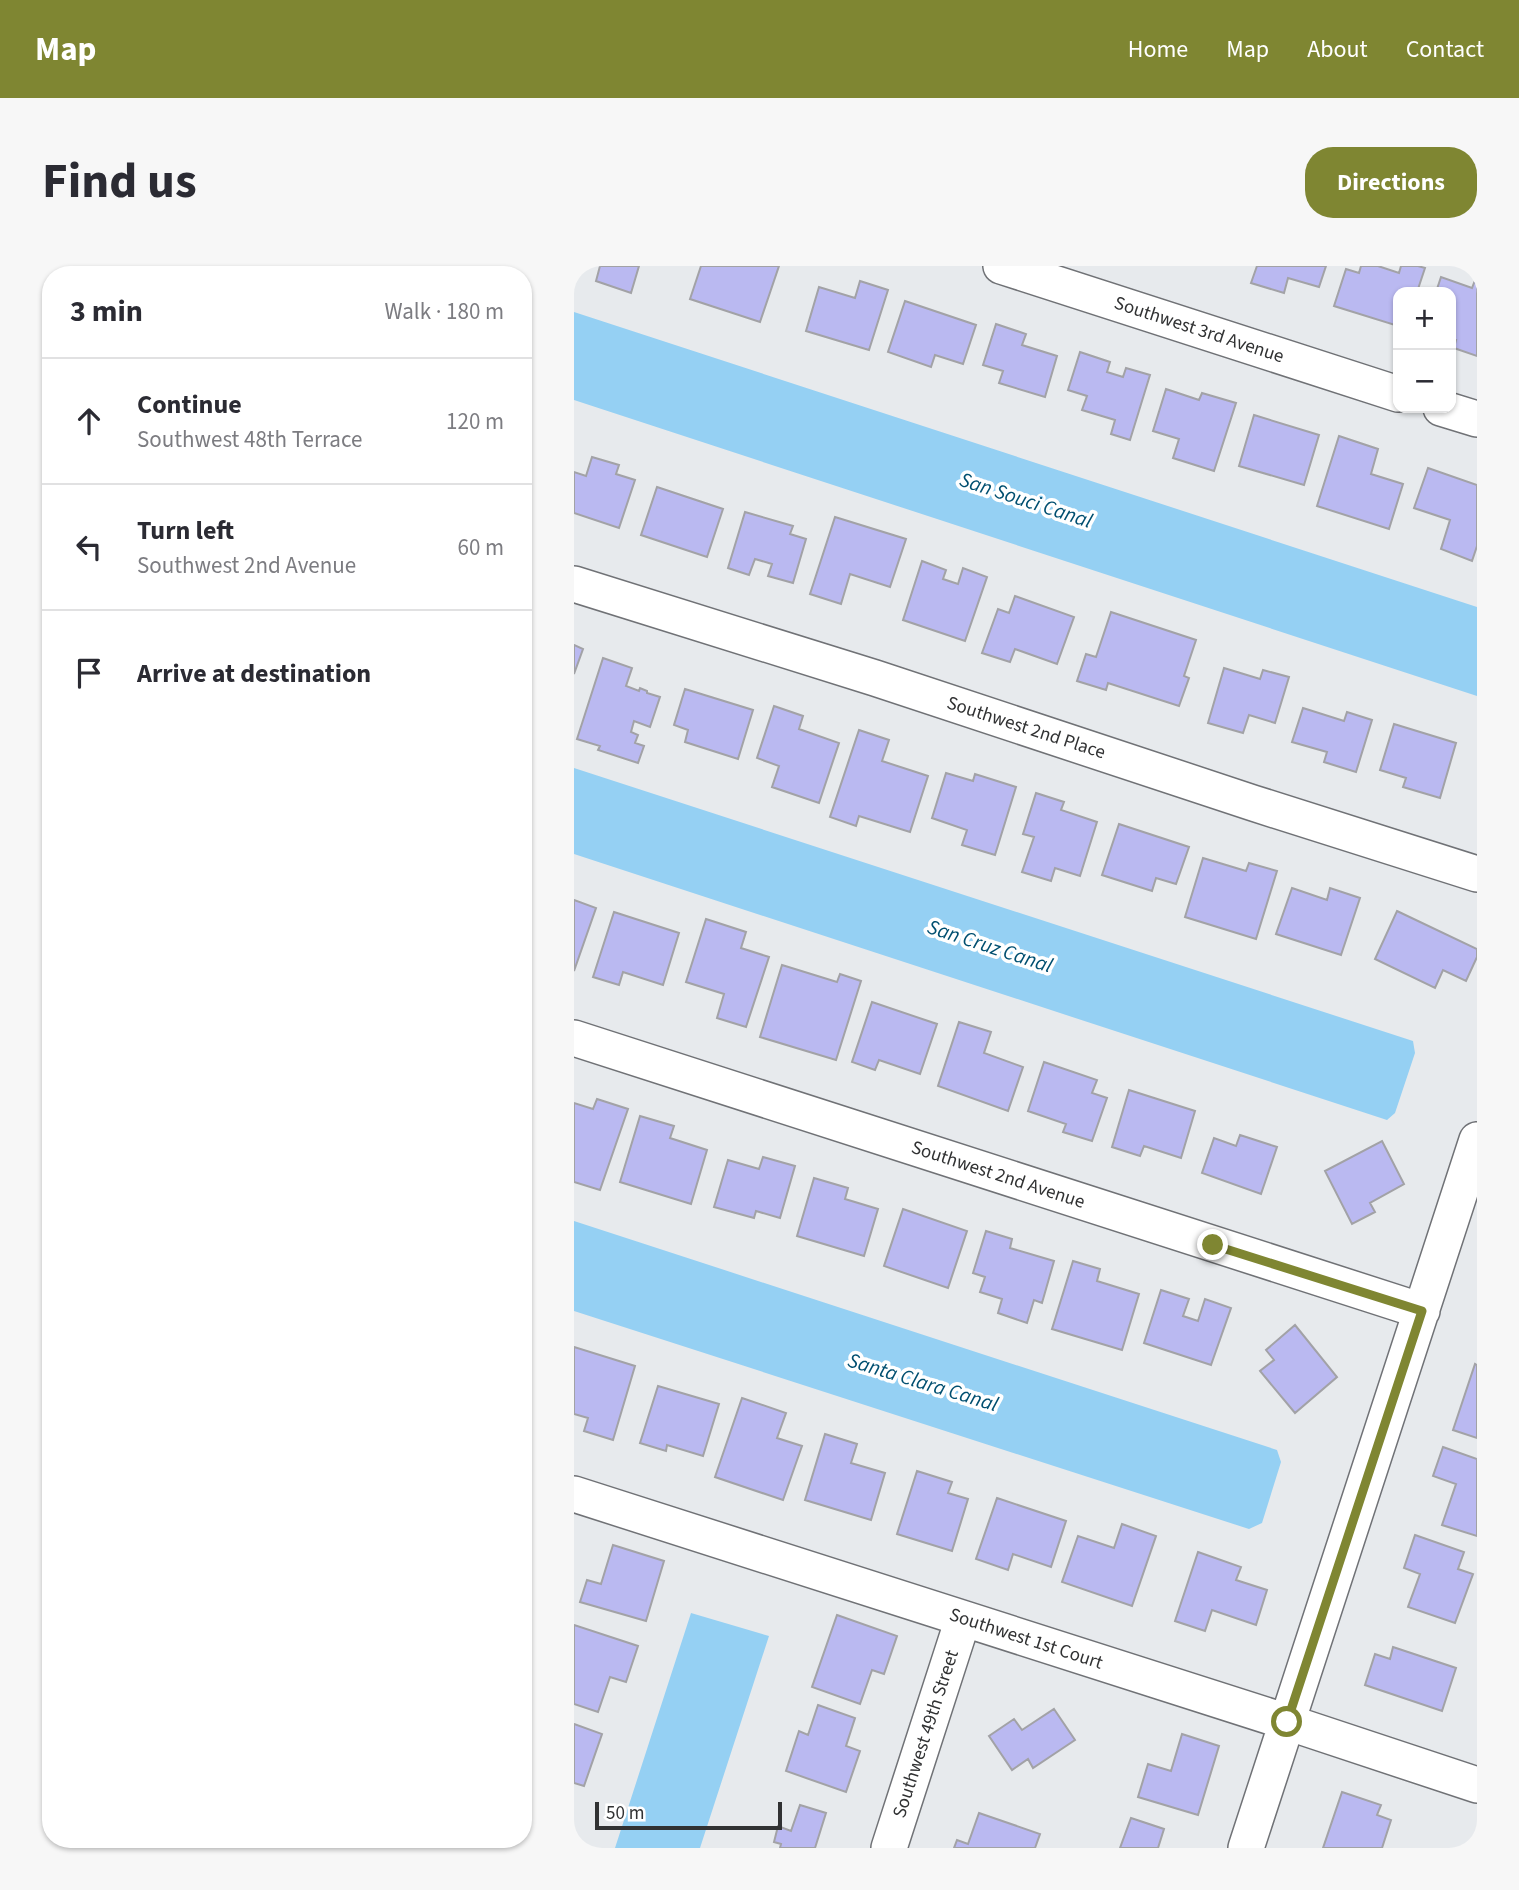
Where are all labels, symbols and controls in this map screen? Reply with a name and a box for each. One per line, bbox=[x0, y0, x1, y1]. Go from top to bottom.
text: Map bbox=[35, 26, 96, 73]
text: Home bbox=[1128, 32, 1188, 67]
text: Map bbox=[1226, 32, 1269, 67]
text: About bbox=[1307, 32, 1368, 67]
text: Contact bbox=[1406, 32, 1484, 67]
text: Find us bbox=[42, 147, 197, 217]
button: Directions bbox=[1305, 147, 1477, 218]
map controls bbox=[1393, 287, 1456, 413]
button: + bbox=[1393, 287, 1456, 350]
text: 3 min bbox=[70, 290, 143, 333]
street label: Southwest 3rd Avenue bbox=[1111, 290, 1287, 370]
text: Walk · 180 m bbox=[385, 295, 504, 328]
button: − bbox=[1393, 350, 1456, 413]
text: Continue bbox=[137, 386, 242, 423]
icon: ahead bbox=[70, 402, 108, 440]
text: 120 m bbox=[446, 405, 504, 438]
text: Southwest 48th Terrace bbox=[137, 423, 362, 456]
water label: San Souci Canal bbox=[956, 464, 1097, 536]
text: Turn left bbox=[137, 512, 234, 549]
icon: left bbox=[70, 528, 108, 566]
text: 60 m bbox=[457, 531, 504, 564]
text: Southwest 2nd Avenue bbox=[137, 549, 356, 582]
icon: arrive bbox=[70, 654, 108, 692]
text: Arrive at destination bbox=[137, 655, 371, 692]
street label: Southwest 2nd Place bbox=[943, 690, 1109, 766]
water label: San Cruz Canal bbox=[924, 912, 1057, 981]
street label: Southwest 2nd Avenue bbox=[908, 1134, 1088, 1216]
route end bbox=[1197, 1229, 1228, 1260]
water label: Santa Clara Canal bbox=[844, 1345, 1003, 1419]
street label: Southwest 1st Court bbox=[946, 1601, 1107, 1677]
street label: Southwest 49th Street bbox=[886, 1646, 966, 1822]
route start bbox=[1271, 1706, 1302, 1737]
scale bar bbox=[595, 1799, 782, 1831]
text: 50 m bbox=[606, 1800, 644, 1827]

